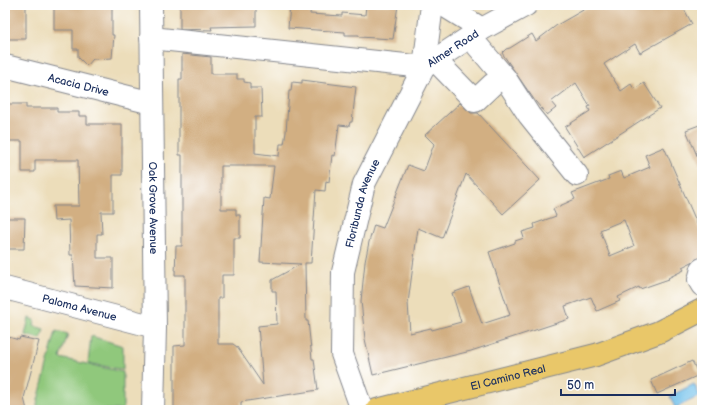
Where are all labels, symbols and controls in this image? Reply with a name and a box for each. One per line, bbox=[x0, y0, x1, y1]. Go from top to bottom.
street label: Almer Road bbox=[425, 27, 481, 70]
street label: Acacia Drive bbox=[47, 71, 111, 99]
street label: Floribunda Avenue bbox=[343, 156, 383, 249]
street label: Oak Grove Avenue bbox=[146, 162, 161, 255]
street label: Paloma Avenue bbox=[41, 291, 119, 323]
street label: El Camino Real bbox=[469, 361, 547, 393]
scale bar bbox=[561, 371, 675, 397]
text: 50 m bbox=[567, 378, 594, 393]

